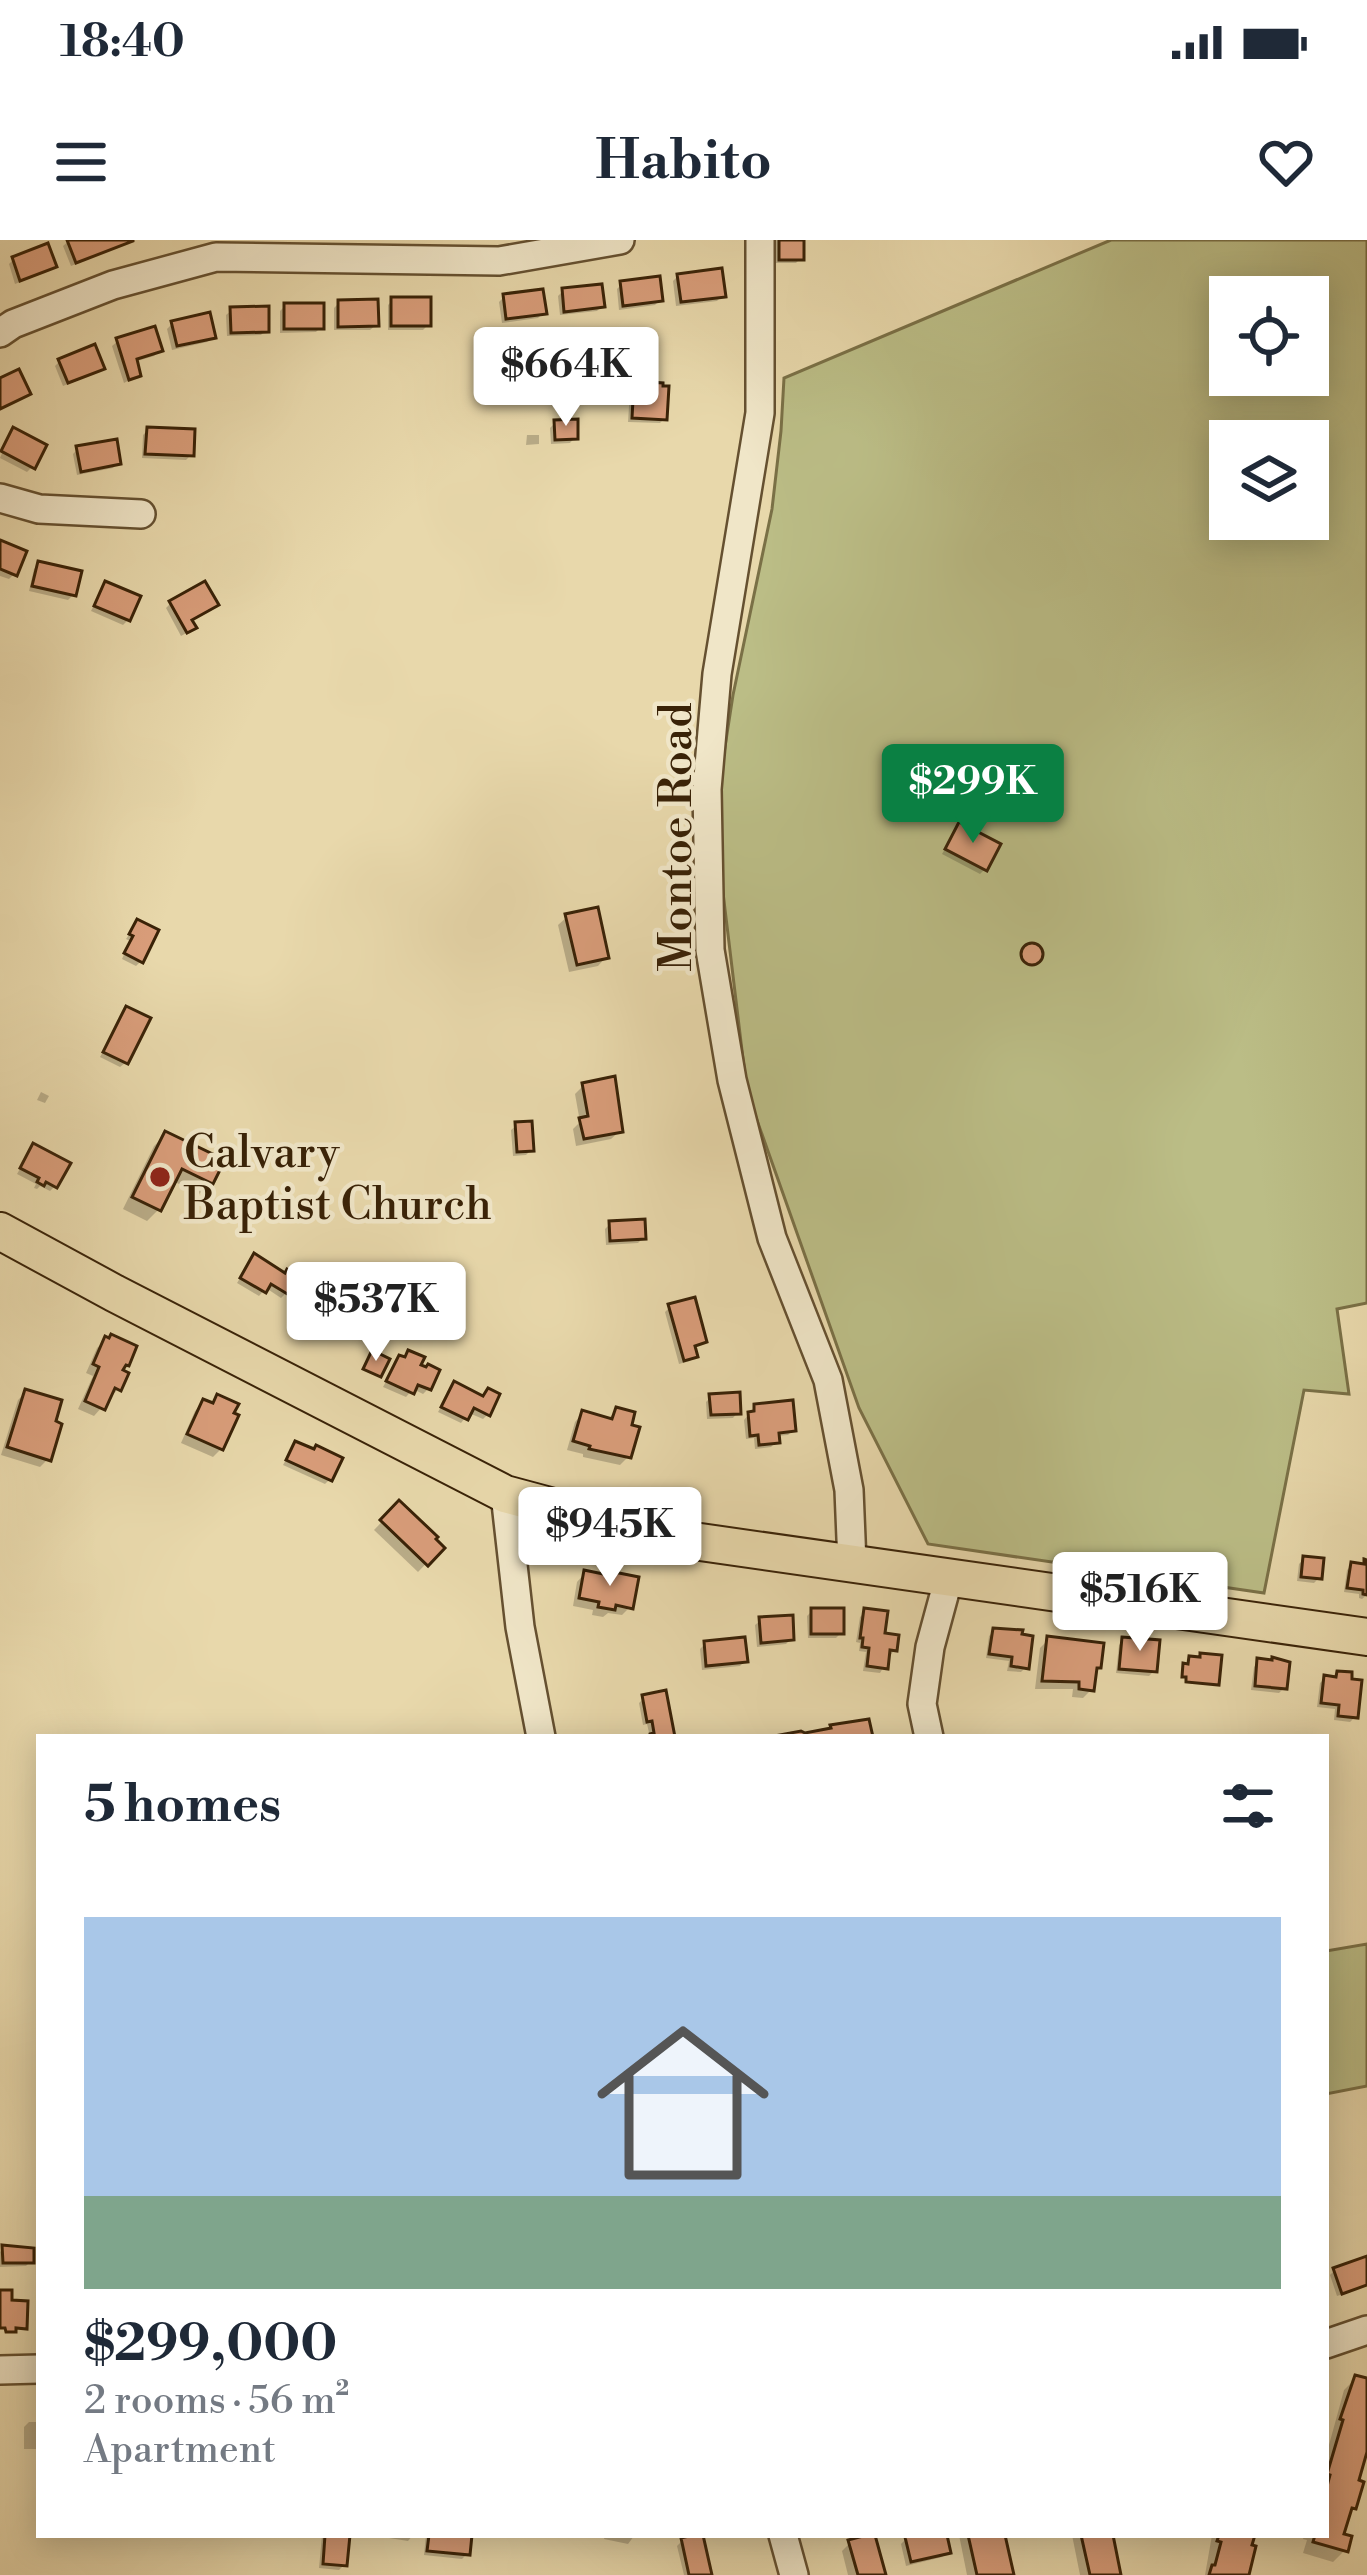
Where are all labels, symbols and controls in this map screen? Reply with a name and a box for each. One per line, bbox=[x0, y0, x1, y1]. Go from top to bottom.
text: 18:40 bbox=[60, 14, 185, 71]
text: Habito bbox=[595, 128, 772, 196]
icon: menu bbox=[48, 129, 114, 195]
icon: heart bbox=[1253, 129, 1319, 195]
map controls bbox=[1209, 276, 1329, 540]
button: locate bbox=[1209, 276, 1329, 396]
pin: $664K bbox=[482, 327, 650, 429]
text: $664K bbox=[501, 341, 631, 390]
button: layers bbox=[1209, 420, 1329, 540]
street label: Montoe Road bbox=[649, 702, 706, 971]
pin: $299K bbox=[889, 744, 1057, 846]
text: $299K bbox=[909, 758, 1037, 807]
place label: Calvary Baptist Church bbox=[183, 1125, 492, 1234]
marker: Calvary Baptist Church bbox=[147, 1164, 173, 1190]
pin: $537K bbox=[292, 1262, 460, 1364]
text: $537K bbox=[314, 1276, 438, 1325]
pin: $945K bbox=[526, 1487, 694, 1589]
text: $945K bbox=[545, 1501, 675, 1550]
pin: $516K bbox=[1056, 1552, 1224, 1654]
text: $516K bbox=[1080, 1566, 1200, 1615]
icon: filters bbox=[1215, 1773, 1281, 1839]
text: 5 homes bbox=[84, 1774, 281, 1838]
icon: home bbox=[575, 1995, 791, 2211]
text: $299,000 bbox=[84, 2313, 337, 2377]
text: 2 rooms · 56 m² bbox=[84, 2377, 349, 2426]
text: Apartment bbox=[84, 2426, 276, 2475]

